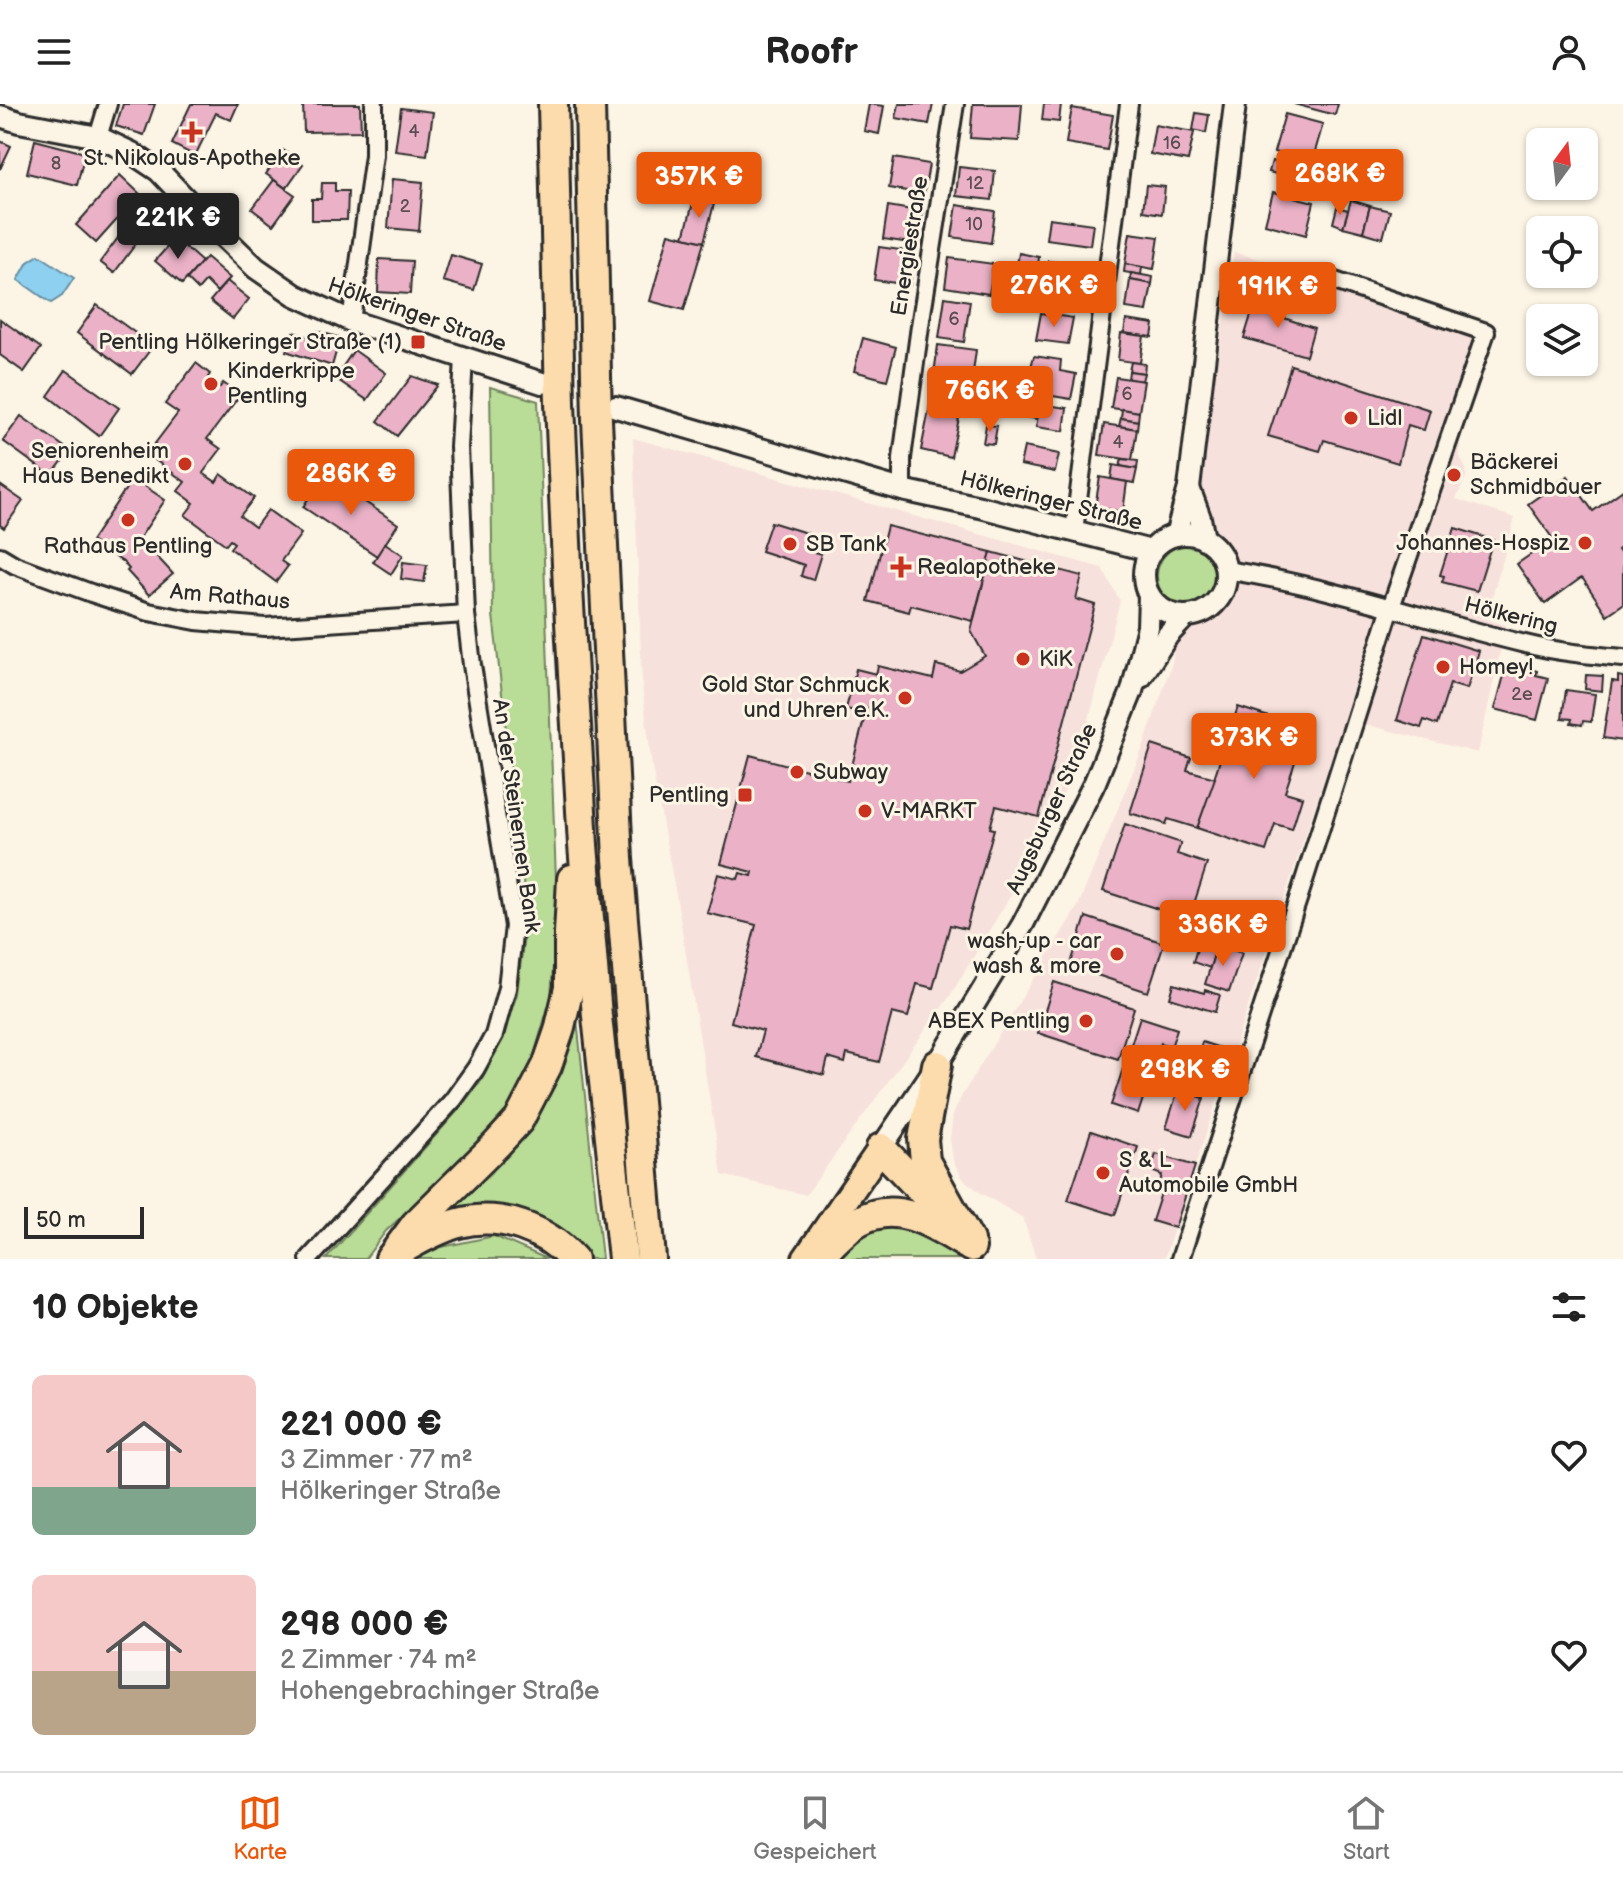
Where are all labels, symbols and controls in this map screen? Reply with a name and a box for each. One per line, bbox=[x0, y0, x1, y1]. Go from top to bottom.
icon: menu bbox=[32, 30, 76, 74]
icon: person bbox=[1547, 30, 1591, 74]
text: Roofr bbox=[765, 31, 858, 74]
house number: 4 bbox=[409, 121, 420, 142]
marker: St. Nikolaus-Apotheke bbox=[183, 123, 201, 141]
north arrow bbox=[1526, 128, 1598, 200]
map controls bbox=[1526, 128, 1598, 376]
house number: 16 bbox=[1163, 133, 1181, 154]
place label: St. Nikolaus-Apotheke bbox=[84, 145, 300, 172]
pin: 268K € bbox=[1275, 149, 1405, 217]
pin: 357K € bbox=[634, 152, 764, 220]
house number: 8 bbox=[51, 153, 61, 174]
text: 268K € bbox=[1294, 159, 1386, 190]
text: 357K € bbox=[655, 162, 743, 193]
house number: 12 bbox=[966, 173, 984, 194]
street label: Energiestraße bbox=[886, 174, 934, 318]
pin: 221K € bbox=[113, 193, 243, 261]
house number: 2 bbox=[400, 196, 411, 217]
text: 221K € bbox=[135, 203, 221, 234]
house number: 10 bbox=[965, 214, 983, 235]
button: locate bbox=[1526, 216, 1598, 288]
pin: 276K € bbox=[989, 261, 1119, 329]
pin: 191K € bbox=[1213, 262, 1343, 330]
text: 276K € bbox=[1009, 271, 1099, 302]
street label: Hölkeringer Straße bbox=[324, 272, 510, 358]
text: 191K € bbox=[1237, 272, 1319, 303]
button: layers bbox=[1526, 304, 1598, 376]
house number: 6 bbox=[949, 309, 960, 330]
place label: Pentling Hölkeringer Straße (1) bbox=[98, 329, 402, 356]
marker: Pentling Hölkeringer Straße (1) bbox=[409, 333, 427, 351]
place label: Kinderkrippe Pentling bbox=[227, 358, 355, 410]
pin: 766K € bbox=[925, 366, 1055, 434]
marker: Kinderkrippe Pentling bbox=[202, 375, 220, 393]
text: 766K € bbox=[945, 376, 1035, 407]
house number: 6 bbox=[1122, 384, 1133, 405]
place label: Lidl bbox=[1367, 405, 1402, 432]
marker: Lidl bbox=[1342, 409, 1360, 427]
house number: 4 bbox=[1113, 432, 1124, 453]
place label: Seniorenheim Haus Benedikt bbox=[22, 438, 169, 490]
pin: 286K € bbox=[286, 449, 416, 517]
place label: Bäckerei Schmidbauer bbox=[1470, 449, 1602, 501]
marker: Seniorenheim Haus Benedikt bbox=[176, 455, 194, 473]
text: 286K € bbox=[305, 459, 397, 490]
street label: Hölkeringer Straße bbox=[957, 465, 1145, 537]
marker: Bäckerei Schmidbauer bbox=[1445, 466, 1463, 484]
marker: Rathaus Pentling bbox=[119, 511, 137, 529]
place label: Johannes-Hospiz bbox=[1396, 530, 1569, 557]
place label: SB Tank bbox=[806, 531, 886, 558]
place label: Rathaus Pentling bbox=[44, 533, 212, 560]
marker: Johannes-Hospiz bbox=[1576, 534, 1594, 552]
marker: SB Tank bbox=[781, 535, 799, 553]
place label: Realapotheke bbox=[917, 554, 1056, 581]
marker: Realapotheke bbox=[892, 558, 910, 576]
street label: Am Rathaus bbox=[169, 578, 291, 616]
street label: Hölkering bbox=[1462, 591, 1560, 641]
place label: KiK bbox=[1039, 646, 1073, 673]
marker: KiK bbox=[1014, 650, 1032, 668]
place label: Homey! bbox=[1459, 654, 1533, 681]
marker: Homey! bbox=[1434, 658, 1452, 676]
place label: Gold Star Schmuck und Uhren e.K. bbox=[702, 672, 889, 724]
house number: 2e bbox=[1511, 684, 1533, 705]
marker: Gold Star Schmuck und Uhren e.K. bbox=[896, 689, 914, 707]
street label: An der Steinernen Bank bbox=[486, 697, 546, 935]
pin: 373K € bbox=[1189, 713, 1319, 781]
street label: Augsburger Straße bbox=[1001, 719, 1103, 899]
text: 373K € bbox=[1209, 723, 1299, 754]
place label: Subway bbox=[813, 759, 888, 786]
marker: Subway bbox=[788, 763, 806, 781]
place label: Pentling bbox=[649, 782, 729, 809]
marker: Pentling bbox=[736, 786, 754, 804]
place label: V-MARKT bbox=[881, 798, 977, 825]
marker: V-MARKT bbox=[856, 802, 874, 820]
pin: 336K € bbox=[1158, 900, 1288, 968]
text: 336K € bbox=[1178, 910, 1268, 941]
place label: wash-up - car wash & more bbox=[968, 928, 1102, 980]
marker: wash-up - car wash & more bbox=[1108, 945, 1126, 963]
place label: ABEX Pentling bbox=[928, 1008, 1070, 1035]
marker: ABEX Pentling bbox=[1077, 1012, 1095, 1030]
pin: 298K € bbox=[1120, 1045, 1250, 1113]
text: 298K € bbox=[1140, 1055, 1230, 1086]
place label: S & L Automobile GmbH bbox=[1119, 1147, 1298, 1199]
marker: S & L Automobile GmbH bbox=[1094, 1164, 1112, 1182]
scale bar bbox=[24, 1203, 144, 1239]
text: 50 m bbox=[36, 1207, 86, 1234]
icon: filters bbox=[1547, 1285, 1591, 1329]
text: 10 Objekte bbox=[32, 1287, 199, 1328]
text: 221 000 € bbox=[280, 1404, 442, 1445]
icon: home bbox=[96, 1407, 192, 1503]
icon: heart bbox=[1547, 1433, 1591, 1477]
text: 3 Zimmer · 77 m² bbox=[280, 1445, 473, 1476]
text: Hölkeringer Straße bbox=[280, 1476, 501, 1507]
text: 298 000 € bbox=[280, 1604, 448, 1645]
icon: home bbox=[96, 1607, 192, 1703]
icon: heart bbox=[1547, 1633, 1591, 1677]
text: 2 Zimmer · 74 m² bbox=[280, 1645, 477, 1676]
text: Hohengebrachinger Straße bbox=[280, 1676, 599, 1707]
tab: Karte bbox=[233, 1791, 287, 1866]
tab: Gespeichert bbox=[753, 1791, 877, 1866]
tab: Start bbox=[1343, 1791, 1390, 1866]

